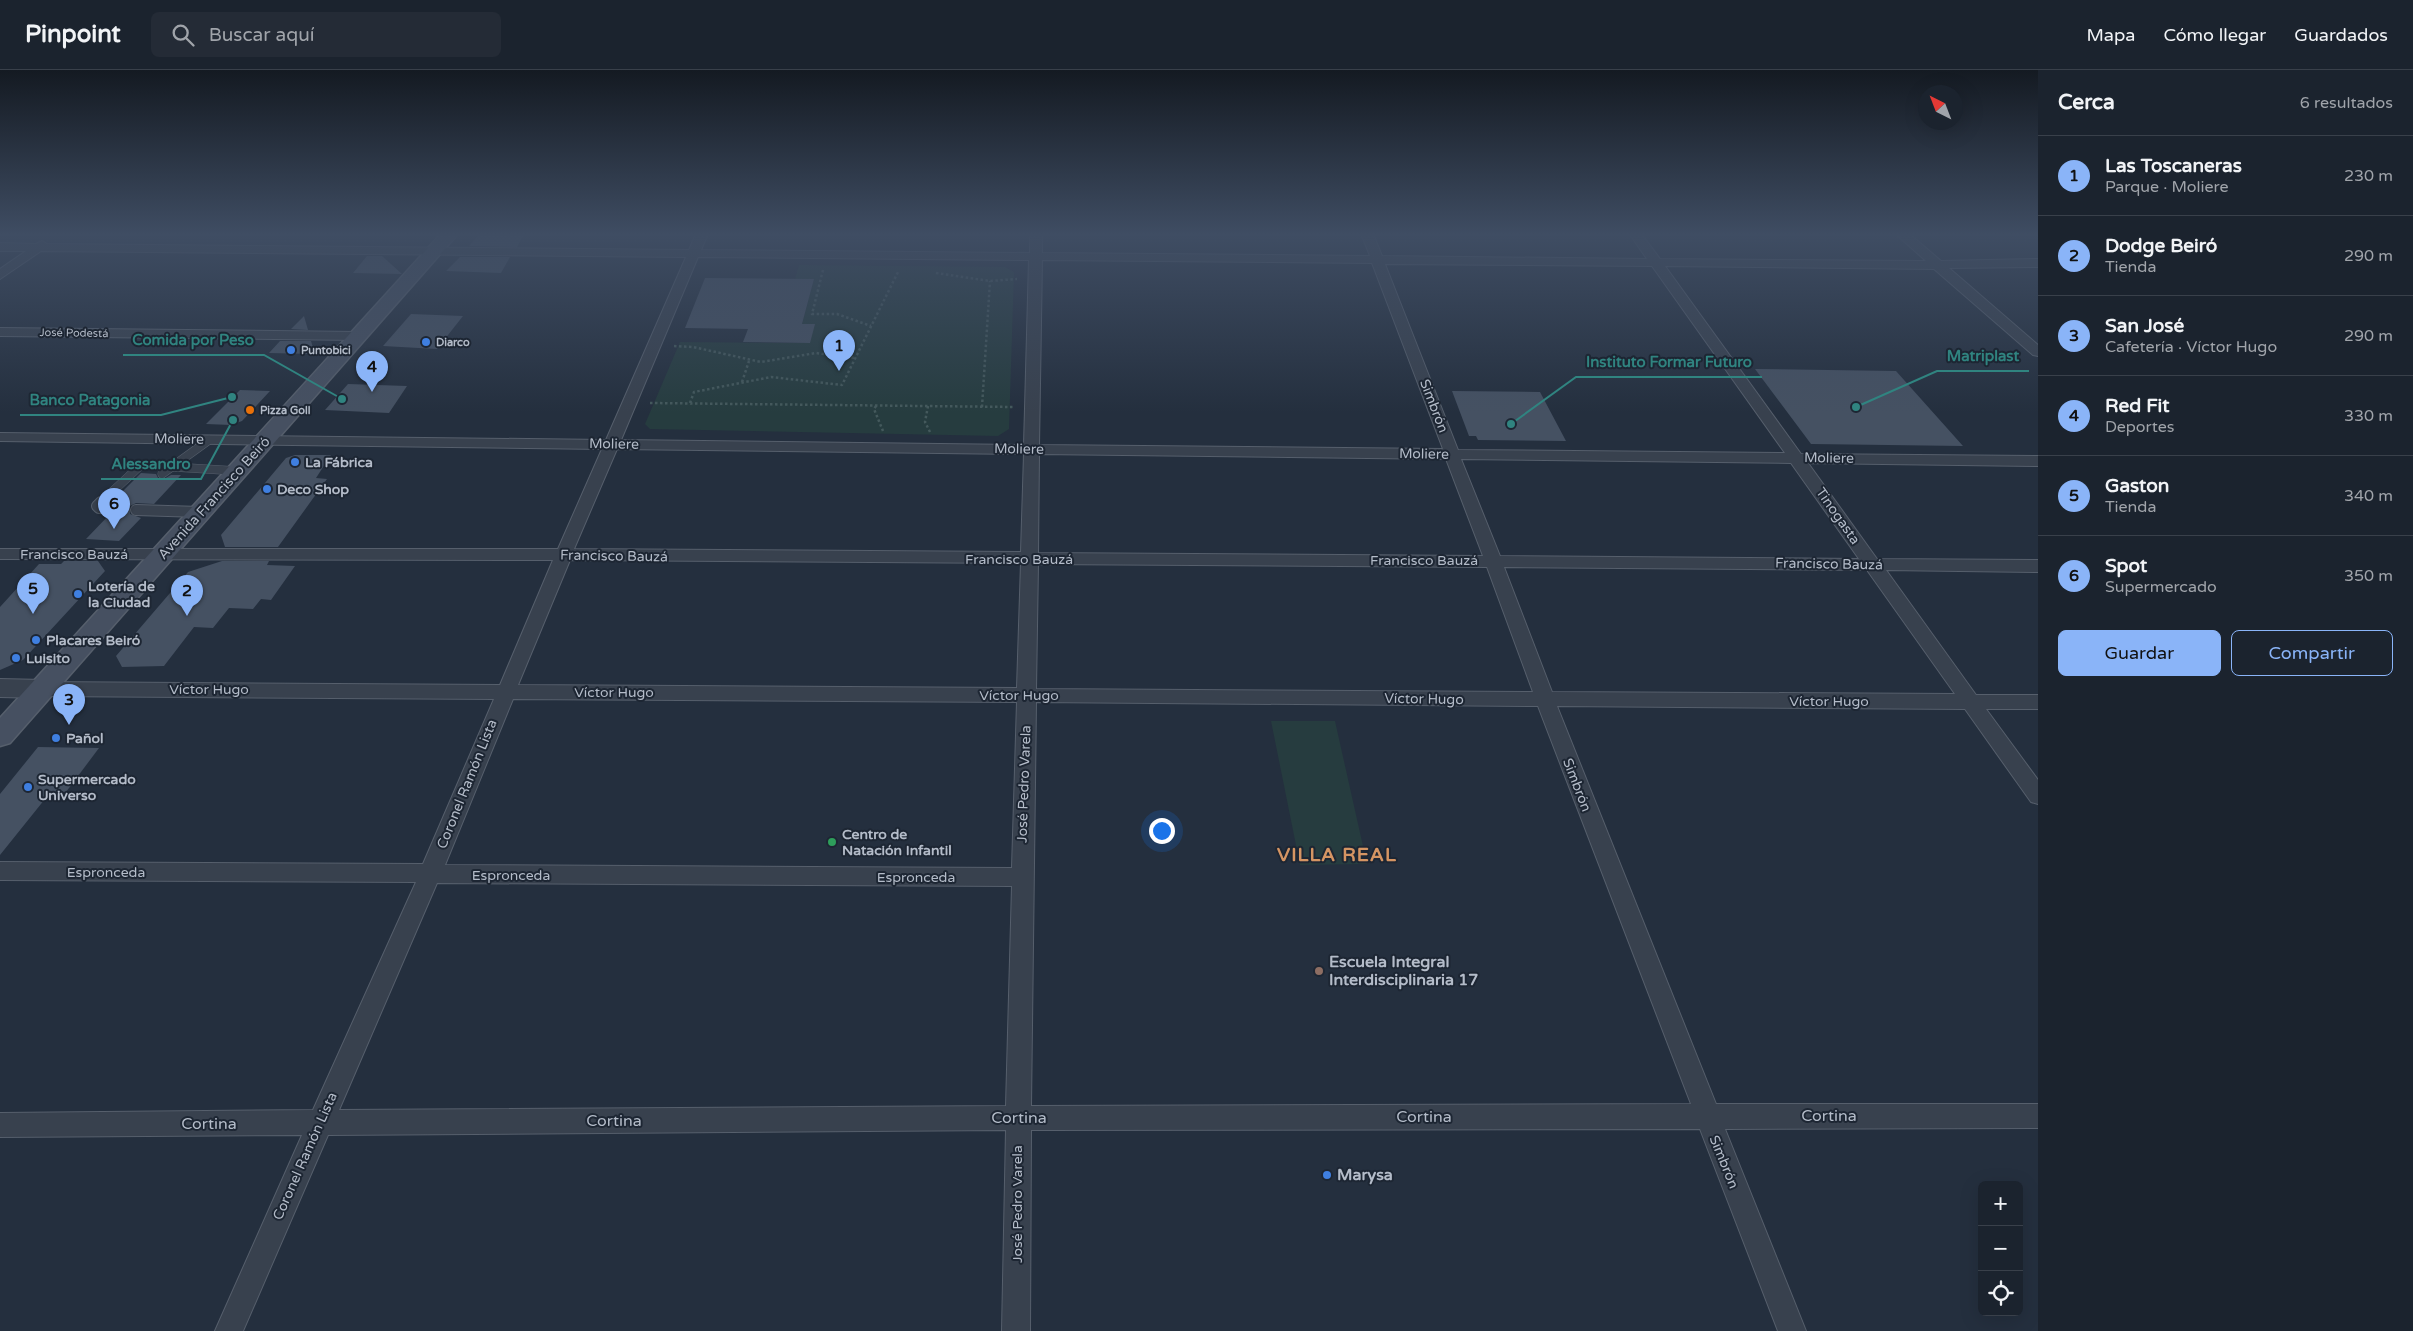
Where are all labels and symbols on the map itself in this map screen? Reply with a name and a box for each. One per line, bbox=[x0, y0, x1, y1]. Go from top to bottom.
north arrow bbox=[1918, 85, 1963, 130]
callout: Comida por Peso bbox=[123, 325, 264, 355]
street label: José Podestá bbox=[39, 326, 109, 340]
pin: 1 bbox=[823, 330, 855, 371]
text: Comida por Peso bbox=[132, 331, 254, 350]
marker: Diarco bbox=[420, 336, 432, 348]
place label: Diarco bbox=[436, 336, 470, 349]
callout: Matriplast bbox=[1937, 341, 2029, 371]
marker: Puntobici bbox=[285, 344, 297, 356]
place label: Puntobici bbox=[301, 344, 351, 357]
callout: Instituto Formar Futuro bbox=[1576, 347, 1762, 377]
text: Matriplast bbox=[1947, 347, 2019, 366]
pin: 4 bbox=[356, 351, 388, 392]
text: Instituto Formar Futuro bbox=[1586, 353, 1752, 371]
street label: Simbrón bbox=[1416, 377, 1452, 435]
callout: Banco Patagonia bbox=[20, 385, 161, 415]
text: Banco Patagonia bbox=[30, 391, 150, 410]
marker: Pizza Goll bbox=[244, 404, 256, 416]
place label: Pizza Goll bbox=[260, 404, 311, 417]
street label: Moliere bbox=[154, 430, 204, 448]
street label: Avenida Francisco Beiró bbox=[154, 433, 274, 563]
street label: Moliere bbox=[589, 435, 639, 453]
street label: Moliere bbox=[994, 440, 1044, 458]
street label: Moliere bbox=[1399, 445, 1449, 463]
callout: Alessandro bbox=[101, 449, 201, 479]
street label: Moliere bbox=[1804, 449, 1854, 467]
place label: La Fábrica bbox=[305, 454, 373, 471]
text: Alessandro bbox=[111, 455, 191, 473]
marker: La Fábrica bbox=[289, 456, 301, 468]
place label: Deco Shop bbox=[277, 481, 349, 498]
marker: Deco Shop bbox=[261, 483, 273, 495]
street label: Tinogasta bbox=[1812, 484, 1864, 548]
pin: 6 bbox=[98, 488, 130, 529]
street label: Francisco Bauzá bbox=[20, 546, 128, 563]
street label: Francisco Bauzá bbox=[560, 547, 668, 565]
street label: Francisco Bauzá bbox=[965, 551, 1073, 568]
street label: Francisco Bauzá bbox=[1370, 552, 1478, 569]
street label: Francisco Bauzá bbox=[1775, 555, 1883, 573]
pin: 5 bbox=[17, 573, 49, 614]
pin: 2 bbox=[171, 575, 203, 616]
place label: Lotería de la Ciudad bbox=[88, 578, 155, 611]
marker: Lotería de la Ciudad bbox=[72, 588, 84, 600]
place label: Placares Beiró bbox=[46, 632, 141, 649]
marker: Placares Beiró bbox=[30, 634, 42, 646]
place label: Luisito bbox=[26, 650, 71, 667]
marker: Luisito bbox=[10, 652, 22, 664]
street label: Víctor Hugo bbox=[169, 681, 249, 698]
pin: 3 bbox=[53, 684, 85, 725]
street label: Víctor Hugo bbox=[574, 684, 654, 701]
street label: Víctor Hugo bbox=[979, 687, 1059, 704]
street label: Víctor Hugo bbox=[1384, 690, 1464, 708]
street label: Víctor Hugo bbox=[1789, 693, 1869, 710]
street label: Coronel Ramón Lista bbox=[433, 717, 501, 851]
street label: José Pedro Varela bbox=[1013, 725, 1035, 843]
place label: Pañol bbox=[66, 730, 103, 747]
marker: Pañol bbox=[50, 732, 62, 744]
street label: Simbrón bbox=[1559, 756, 1595, 814]
place label: Supermercado Universo bbox=[38, 771, 136, 804]
marker: Supermercado Universo bbox=[22, 781, 34, 793]
your location bbox=[1149, 818, 1175, 844]
place label: Centro de Natación Infantil bbox=[842, 826, 952, 859]
marker: Centro de Natación Infantil bbox=[826, 836, 838, 848]
district label: VILLA REAL bbox=[1277, 844, 1397, 866]
street label: Espronceda bbox=[67, 864, 145, 881]
street label: Espronceda bbox=[472, 867, 550, 884]
street label: Espronceda bbox=[877, 869, 955, 886]
place label: Escuela Integral Interdisciplinaria 17 bbox=[1329, 952, 1478, 990]
marker: Escuela Integral Interdisciplinaria 17 bbox=[1313, 965, 1325, 977]
street label: Coronel Ramón Lista bbox=[269, 1089, 341, 1223]
street label: Cortina bbox=[1801, 1106, 1857, 1126]
street label: Cortina bbox=[1396, 1107, 1452, 1127]
street label: Cortina bbox=[991, 1108, 1047, 1128]
street label: Cortina bbox=[586, 1111, 642, 1131]
street label: Cortina bbox=[181, 1114, 237, 1134]
street label: Simbrón bbox=[1706, 1133, 1742, 1191]
street label: José Pedro Varela bbox=[1009, 1145, 1026, 1263]
place label: Marysa bbox=[1337, 1165, 1393, 1185]
marker: Marysa bbox=[1321, 1169, 1333, 1181]

